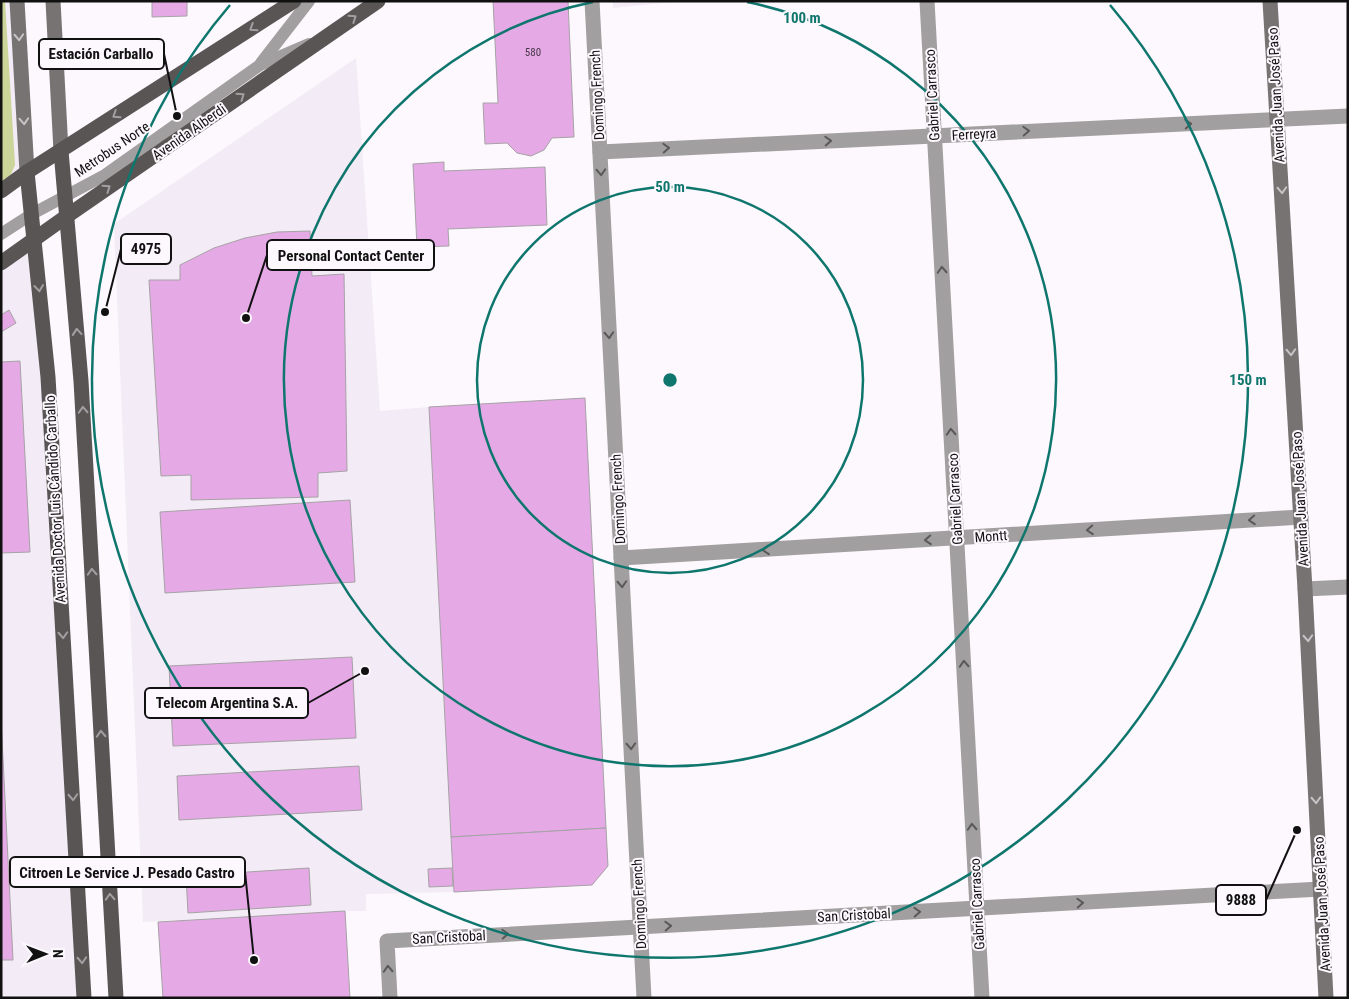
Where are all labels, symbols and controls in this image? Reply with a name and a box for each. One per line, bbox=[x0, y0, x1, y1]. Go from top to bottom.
text: 100 m bbox=[783, 9, 821, 27]
one-way arrow bbox=[348, 15, 357, 24]
one-way arrow bbox=[249, 21, 258, 31]
street label: Avenida Juan José Paso bbox=[1264, 27, 1288, 163]
one-way arrow bbox=[14, 33, 25, 41]
callout: Estación Carballo bbox=[39, 39, 164, 69]
text: Estación Carballo bbox=[49, 45, 153, 63]
house number: 580 bbox=[525, 46, 541, 59]
street label: Gabriel Carrasco bbox=[922, 49, 942, 141]
street label: Domingo French bbox=[587, 50, 607, 140]
one-way arrow bbox=[235, 93, 245, 102]
street label: Avenida Alberdi bbox=[149, 101, 229, 163]
one-way arrow bbox=[112, 109, 121, 119]
one-way arrow bbox=[19, 117, 30, 125]
street label: Metrobus Norte bbox=[72, 118, 153, 180]
one-way arrow bbox=[1184, 118, 1192, 129]
street label: Ferreyra bbox=[951, 125, 997, 143]
one-way arrow bbox=[1022, 126, 1030, 137]
one-way arrow bbox=[825, 135, 833, 146]
one-way arrow bbox=[662, 143, 670, 154]
one-way arrow bbox=[595, 169, 606, 177]
text: 50 m bbox=[655, 178, 685, 196]
one-way arrow bbox=[101, 185, 111, 194]
one-way arrow bbox=[1276, 186, 1287, 194]
callout: 4975 bbox=[121, 234, 171, 264]
text: 4975 bbox=[131, 240, 161, 258]
callout: Personal Contact Center bbox=[267, 240, 434, 270]
text: Personal Contact Center bbox=[278, 247, 424, 265]
one-way arrow bbox=[937, 266, 948, 274]
one-way arrow bbox=[33, 284, 44, 292]
one-way arrow bbox=[72, 328, 83, 336]
one-way arrow bbox=[604, 331, 615, 339]
one-way arrow bbox=[1286, 348, 1297, 356]
centre of rings bbox=[661, 371, 679, 389]
text: 150 m bbox=[1229, 371, 1267, 389]
street label: Avenida Doctor Luis Cándido Carballo bbox=[42, 395, 68, 603]
one-way arrow bbox=[77, 406, 88, 414]
one-way arrow bbox=[945, 428, 956, 436]
street label: Avenida Juan José Paso bbox=[1288, 431, 1312, 567]
street label: Gabriel Carrasco bbox=[945, 453, 965, 545]
street label: Domingo French bbox=[608, 454, 628, 544]
one-way arrow bbox=[1248, 514, 1256, 525]
one-way arrow bbox=[1086, 524, 1094, 535]
street label: Montt bbox=[974, 527, 1008, 545]
one-way arrow bbox=[924, 534, 932, 545]
one-way arrow bbox=[762, 544, 770, 555]
one-way arrow bbox=[86, 568, 97, 576]
one-way arrow bbox=[617, 580, 628, 588]
one-way arrow bbox=[57, 632, 68, 640]
one-way arrow bbox=[1302, 634, 1313, 642]
one-way arrow bbox=[958, 660, 969, 668]
callout: Telecom Argentina S.A. bbox=[145, 688, 308, 718]
text: Telecom Argentina S.A. bbox=[156, 694, 298, 712]
one-way arrow bbox=[96, 730, 106, 738]
one-way arrow bbox=[625, 743, 636, 751]
one-way arrow bbox=[67, 794, 78, 802]
one-way arrow bbox=[1311, 796, 1322, 804]
one-way arrow bbox=[967, 822, 978, 830]
street label: Avenida Juan José Paso bbox=[1310, 836, 1334, 972]
callout: Citroen Le Service J. Pesado Castro bbox=[10, 857, 245, 887]
street label: Gabriel Carrasco bbox=[967, 858, 987, 950]
street label: Domingo French bbox=[629, 859, 649, 949]
text: Citroen Le Service J. Pesado Castro bbox=[19, 864, 235, 882]
callout: 9888 bbox=[1216, 885, 1266, 915]
text: 9888 bbox=[1226, 891, 1256, 909]
one-way arrow bbox=[105, 892, 116, 900]
one-way arrow bbox=[1076, 897, 1084, 908]
street label: San Cristobal bbox=[817, 905, 891, 925]
one-way arrow bbox=[914, 906, 922, 917]
one-way arrow bbox=[664, 920, 672, 931]
street label: San Cristobal bbox=[412, 927, 486, 947]
north arrow bbox=[20, 929, 70, 979]
one-way arrow bbox=[502, 929, 510, 940]
text: N bbox=[50, 949, 66, 958]
one-way arrow bbox=[77, 956, 88, 964]
one-way arrow bbox=[383, 965, 394, 973]

